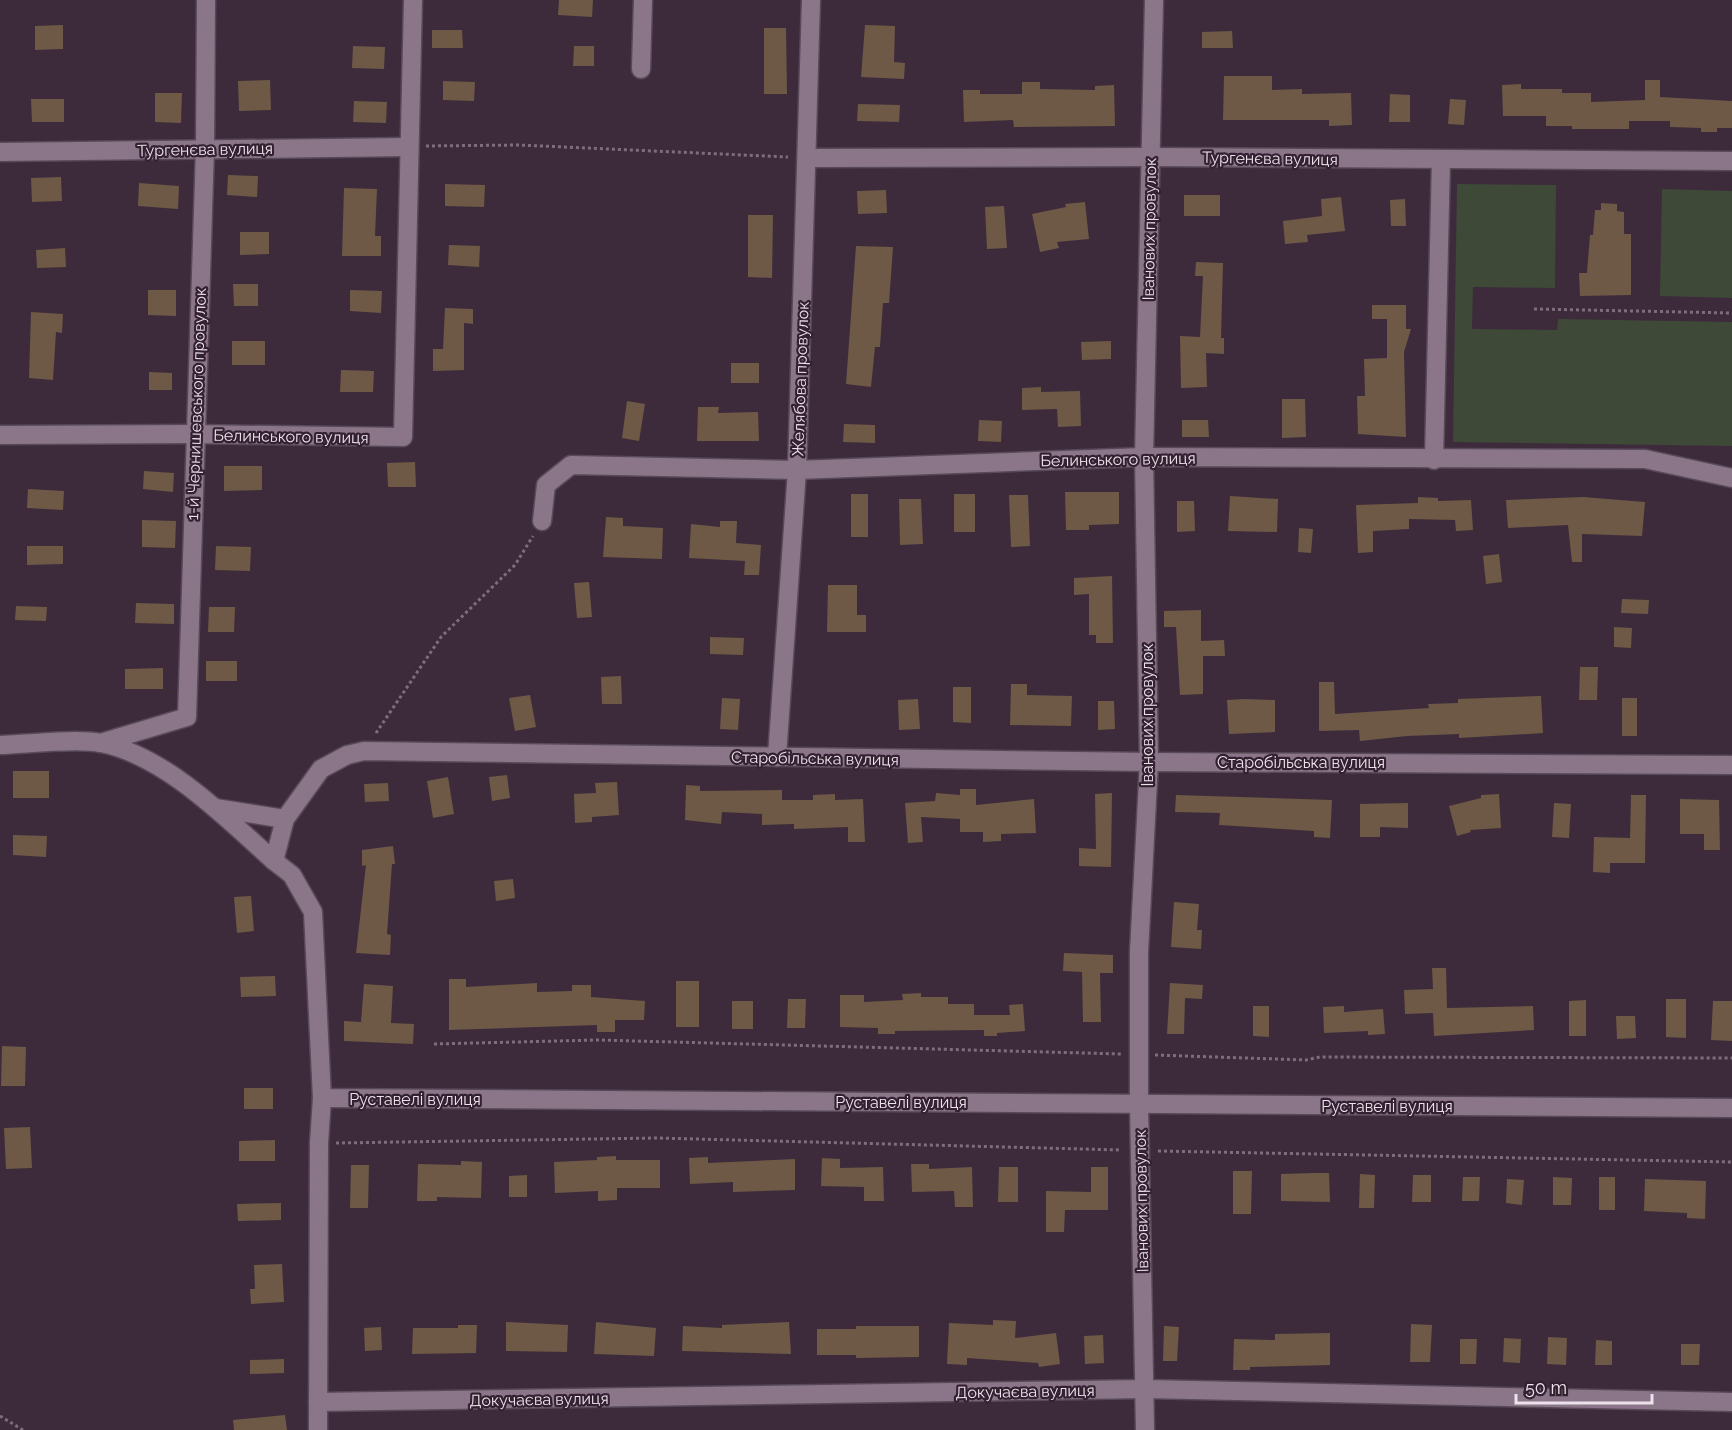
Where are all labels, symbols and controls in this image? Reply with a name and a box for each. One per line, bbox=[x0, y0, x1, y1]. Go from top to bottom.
street label: Тургенєва вулиця bbox=[137, 139, 273, 160]
street label: Тургенєва вулиця bbox=[1202, 148, 1338, 169]
street label: Іванових провулок bbox=[1139, 157, 1160, 301]
street label: 1-й Чернишевського провулок bbox=[183, 287, 210, 521]
street label: Желябова провулок bbox=[788, 301, 813, 457]
street label: Белинського вулиця bbox=[213, 426, 369, 447]
street label: Белинського вулиця bbox=[1040, 449, 1196, 470]
street label: Іванових провулок bbox=[1138, 644, 1157, 786]
street label: Старобільська вулиця bbox=[731, 748, 899, 769]
street label: Старобільська вулиця bbox=[1217, 753, 1385, 772]
street label: Руставелі вулиця bbox=[349, 1090, 481, 1109]
street label: Руставелі вулиця bbox=[835, 1093, 967, 1112]
street label: Руставелі вулиця bbox=[1321, 1097, 1453, 1116]
street label: Іванових провулок bbox=[1131, 1129, 1152, 1273]
scale bar bbox=[1516, 1367, 1652, 1405]
text: 50 m bbox=[1525, 1377, 1567, 1398]
street label: Докучаєва вулиця bbox=[955, 1381, 1095, 1402]
street label: Докучаєва вулиця bbox=[469, 1389, 609, 1410]

